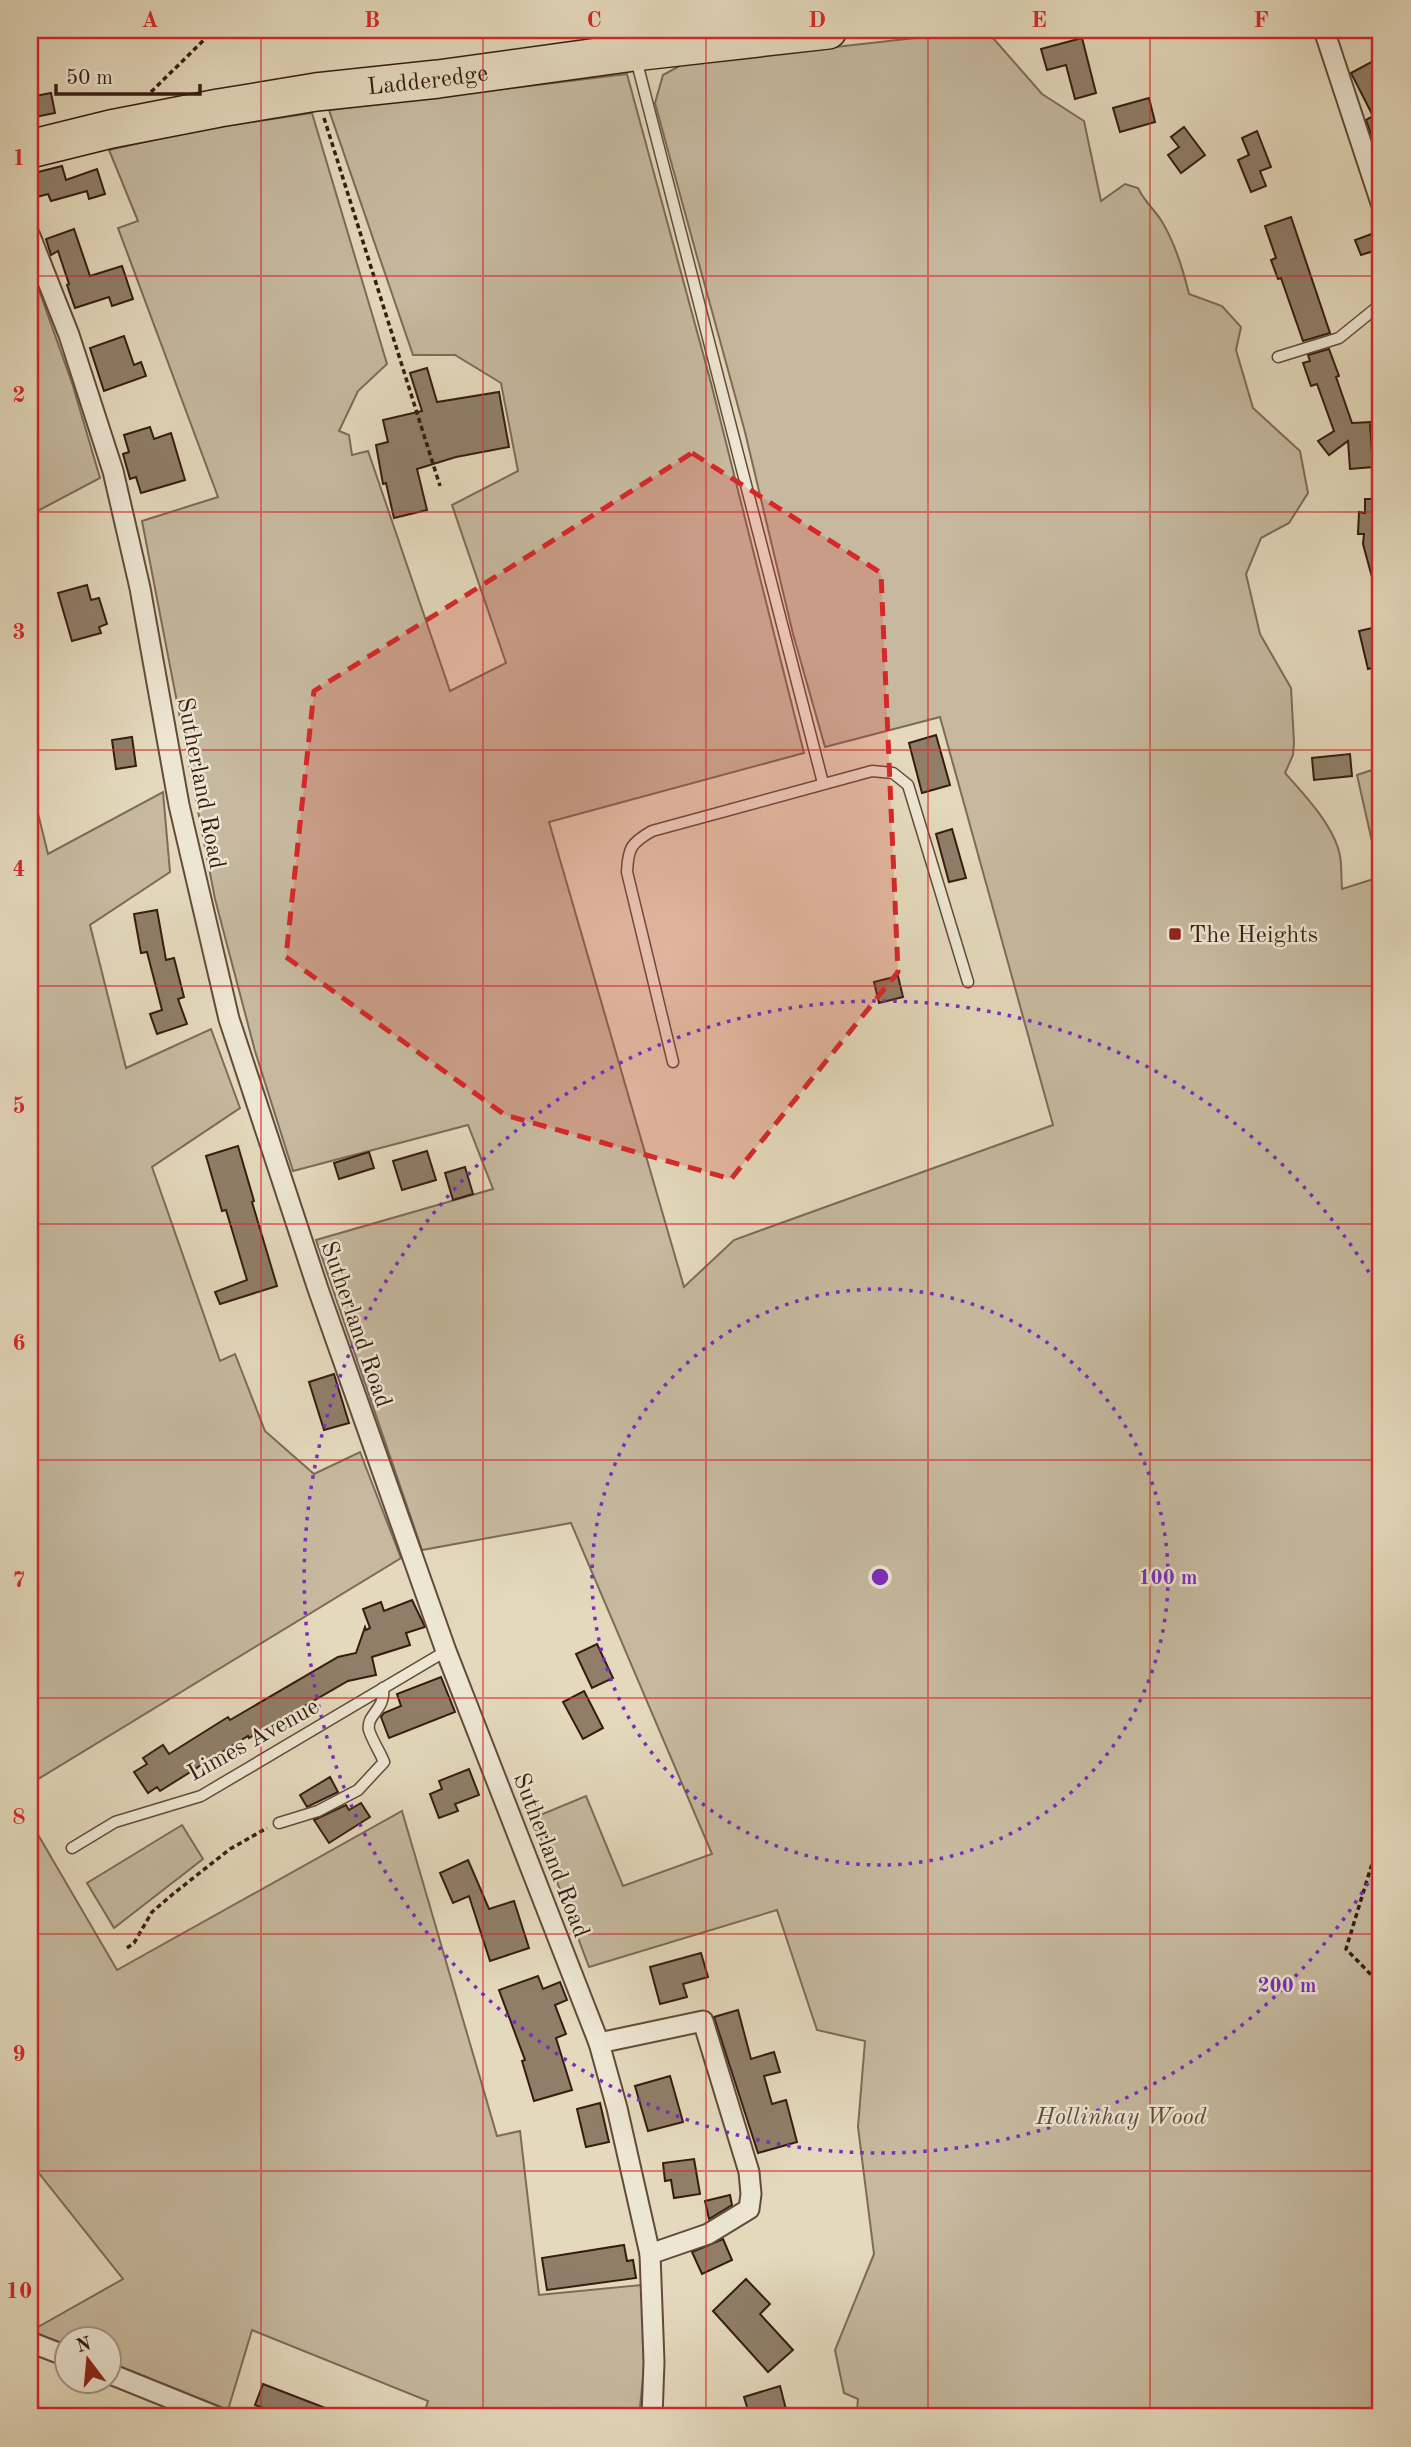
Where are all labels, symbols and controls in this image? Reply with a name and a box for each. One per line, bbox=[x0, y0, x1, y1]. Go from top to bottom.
text: A bbox=[141, 9, 159, 32]
text: B bbox=[364, 9, 380, 32]
text: C bbox=[586, 9, 602, 32]
text: D bbox=[808, 9, 826, 32]
text: E bbox=[1031, 9, 1047, 32]
text: F bbox=[1253, 9, 1269, 32]
scale bar bbox=[56, 52, 200, 96]
street label: Ladderedge bbox=[366, 62, 490, 100]
text: 50 m bbox=[66, 68, 113, 89]
text: 1 bbox=[12, 147, 26, 170]
text: 2 bbox=[12, 384, 26, 407]
text: 3 bbox=[12, 621, 26, 644]
street label: Sutherland Road bbox=[172, 696, 228, 871]
text: 4 bbox=[12, 858, 26, 881]
place label: The Heights bbox=[1189, 924, 1318, 948]
marker: The Heights bbox=[1167, 926, 1183, 942]
text: 5 bbox=[12, 1095, 26, 1118]
street label: Sutherland Road bbox=[315, 1238, 395, 1411]
text: 6 bbox=[12, 1332, 26, 1355]
centre of rings bbox=[868, 1565, 892, 1589]
text: 100 m bbox=[1138, 1568, 1198, 1589]
text: 7 bbox=[12, 1569, 26, 1592]
street label: Limes Avenue bbox=[184, 1695, 324, 1787]
street label: Sutherland Road bbox=[508, 1770, 593, 1941]
text: 8 bbox=[12, 1806, 26, 1829]
text: 200 m bbox=[1257, 1976, 1317, 1997]
text: 9 bbox=[12, 2043, 26, 2066]
park label: Hollinhay Wood bbox=[1035, 2106, 1207, 2130]
text: 10 bbox=[6, 2280, 32, 2303]
north arrow bbox=[52, 2324, 122, 2394]
text: N bbox=[74, 2335, 94, 2357]

